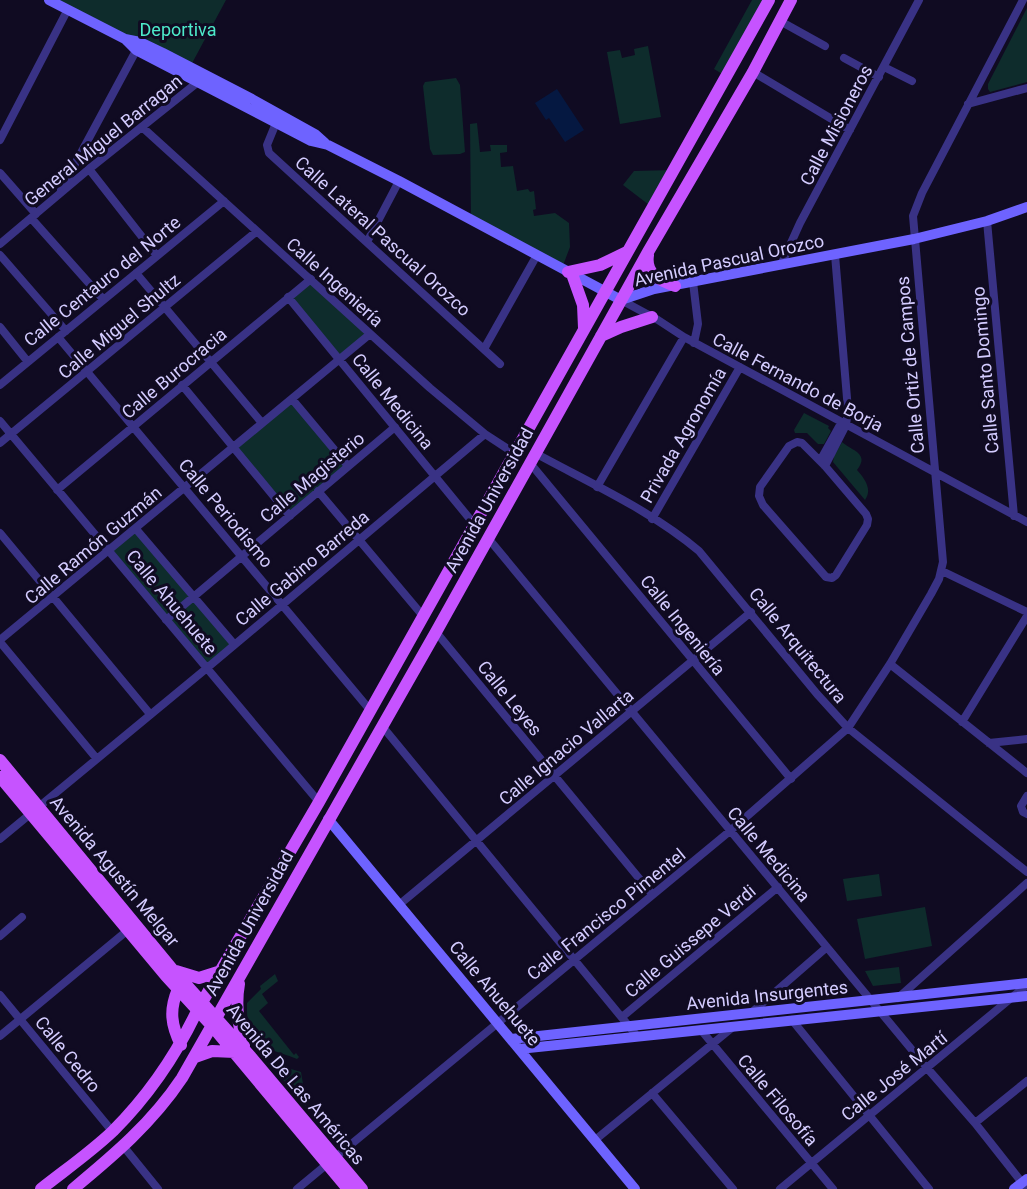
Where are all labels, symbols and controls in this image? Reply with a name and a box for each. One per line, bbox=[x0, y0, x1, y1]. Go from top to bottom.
park label: Deportiva bbox=[140, 19, 216, 40]
street label: Calle Misioneros bbox=[795, 61, 877, 189]
street label: General Miguel Barragan bbox=[20, 70, 186, 210]
street label: Calle Lateral Pascual Orozco bbox=[291, 152, 475, 320]
street label: Calle Centauro del Norte bbox=[19, 211, 185, 351]
street label: Avenida Pascual Orozco bbox=[632, 230, 826, 290]
street label: Calle Ingeniería bbox=[282, 233, 388, 331]
street label: Calle Miguel Shultz bbox=[54, 269, 184, 383]
street label: Calle Ortiz de Campos bbox=[892, 275, 928, 455]
street label: Calle Santo Domingo bbox=[967, 286, 1003, 454]
street label: Calle Burocracia bbox=[117, 323, 231, 423]
street label: Calle Fernando de Borja bbox=[709, 328, 887, 436]
street label: Calle Medicina bbox=[348, 349, 438, 453]
street label: Privada Agronomía bbox=[636, 364, 730, 506]
street label: Avenida Universidad bbox=[441, 424, 537, 576]
street label: Calle Magisterio bbox=[256, 427, 368, 527]
street label: Calle Periodismo bbox=[174, 454, 278, 572]
street label: Calle Ramón Guzmán bbox=[20, 482, 166, 608]
street label: Calle Gabino Barreda bbox=[231, 506, 373, 630]
street label: Calle Ahuehuete bbox=[122, 545, 222, 659]
street label: Calle Ingeniería bbox=[636, 571, 730, 679]
street label: Calle Arquitectura bbox=[745, 583, 851, 707]
street label: Calle Leyes bbox=[473, 656, 547, 740]
street label: Calle Ignacio Vallarta bbox=[494, 685, 638, 809]
street label: Avenida Agustín Melgar bbox=[46, 792, 184, 950]
street label: Calle Medicina bbox=[723, 802, 815, 906]
street label: Calle Francisco Pimentel bbox=[523, 844, 689, 984]
street label: Avenida Universidad bbox=[201, 847, 297, 999]
street label: Calle Guissepe Verdi bbox=[620, 880, 760, 1002]
street label: Calle Ahuehuete bbox=[445, 936, 545, 1050]
street label: Avenida Insurgentes bbox=[685, 976, 849, 1014]
street label: Avenida De Las Américas bbox=[223, 999, 369, 1169]
street label: Calle Cedro bbox=[31, 1012, 105, 1096]
street label: Calle José Martí bbox=[837, 1027, 952, 1125]
street label: Calle Filosofía bbox=[734, 1050, 822, 1150]

